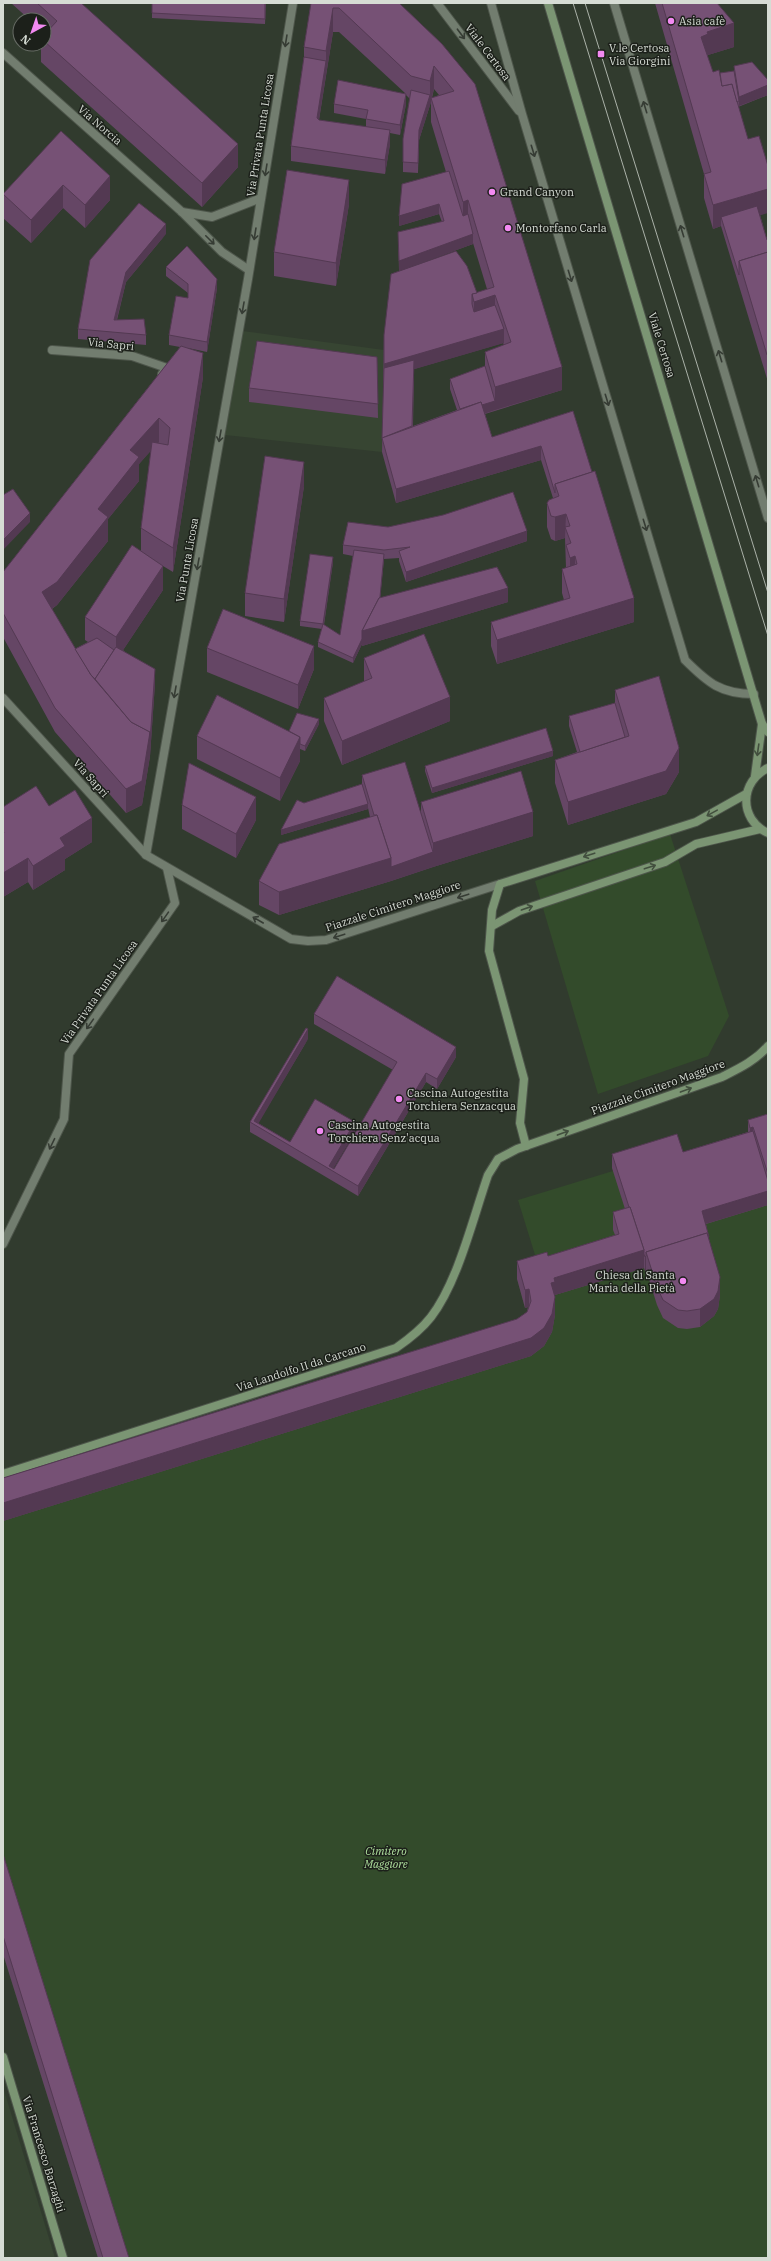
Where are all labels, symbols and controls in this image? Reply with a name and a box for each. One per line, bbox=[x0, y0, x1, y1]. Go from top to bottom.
north arrow bbox=[12, 12, 52, 52]
place label: Asia cafè bbox=[679, 14, 725, 28]
marker: Asia cafè bbox=[666, 16, 676, 26]
street label: Viale Certosa bbox=[462, 21, 514, 83]
one-way arrow bbox=[456, 28, 465, 39]
text: N bbox=[18, 31, 33, 48]
one-way arrow bbox=[282, 35, 290, 48]
place label: V.le Certosa Via Giorgini bbox=[609, 41, 671, 68]
marker: V.le Certosa Via Giorgini bbox=[596, 49, 606, 59]
street label: Via Privata Punta Licosa bbox=[243, 72, 277, 198]
one-way arrow bbox=[641, 101, 648, 114]
street label: Via Norcia bbox=[75, 102, 125, 148]
one-way arrow bbox=[530, 145, 537, 158]
one-way arrow bbox=[261, 163, 269, 176]
place label: Grand Canyon bbox=[500, 185, 574, 199]
marker: Grand Canyon bbox=[487, 187, 497, 197]
place label: Montorfano Carla bbox=[516, 221, 607, 235]
marker: Montorfano Carla bbox=[503, 223, 513, 233]
one-way arrow bbox=[678, 225, 685, 238]
one-way arrow bbox=[251, 227, 259, 240]
one-way arrow bbox=[205, 235, 215, 244]
one-way arrow bbox=[567, 269, 574, 282]
one-way arrow bbox=[239, 301, 247, 314]
street label: Viale Certosa bbox=[645, 311, 679, 379]
street label: Via Sapri bbox=[87, 335, 135, 353]
one-way arrow bbox=[716, 350, 723, 363]
one-way arrow bbox=[604, 394, 611, 407]
one-way arrow bbox=[216, 429, 224, 442]
one-way arrow bbox=[753, 474, 760, 487]
street label: Via Punta Licosa bbox=[173, 517, 201, 603]
one-way arrow bbox=[642, 518, 649, 531]
one-way arrow bbox=[193, 557, 201, 570]
one-way arrow bbox=[171, 685, 179, 698]
one-way arrow bbox=[754, 743, 762, 756]
street label: Via Sapri bbox=[70, 756, 112, 800]
one-way arrow bbox=[706, 809, 718, 817]
one-way arrow bbox=[583, 852, 596, 859]
one-way arrow bbox=[643, 863, 656, 870]
street label: Piazzale Cimitero Maggiore bbox=[324, 877, 462, 934]
one-way arrow bbox=[456, 893, 469, 900]
one-way arrow bbox=[520, 904, 532, 912]
one-way arrow bbox=[161, 911, 169, 922]
one-way arrow bbox=[252, 915, 264, 923]
one-way arrow bbox=[333, 932, 345, 940]
street label: Via Privata Punta Licosa bbox=[58, 937, 140, 1047]
one-way arrow bbox=[86, 1018, 94, 1029]
street label: Piazzale Cimitero Maggiore bbox=[589, 1056, 727, 1118]
one-way arrow bbox=[679, 1085, 691, 1093]
place label: Cascina Autogestita Torchiera Senzacqua bbox=[407, 1086, 516, 1113]
marker: Cascina Autogestita Torchiera Senzacqua bbox=[394, 1094, 404, 1104]
place label: Cascina Autogestita Torchiera Senz'acqua bbox=[328, 1118, 440, 1145]
marker: Cascina Autogestita Torchiera Senz'acqua bbox=[315, 1126, 325, 1136]
one-way arrow bbox=[557, 1129, 569, 1137]
one-way arrow bbox=[48, 1138, 55, 1150]
place label: Chiesa di Santa Maria della Pietà bbox=[589, 1268, 675, 1295]
marker: Chiesa di Santa Maria della Pietà bbox=[678, 1276, 688, 1286]
street label: Via Landolfo II da Carcano bbox=[234, 1339, 368, 1395]
park label: Cimitero Maggiore bbox=[363, 1844, 408, 1871]
street label: Via Francesco Barzaghi bbox=[20, 2094, 69, 2214]

